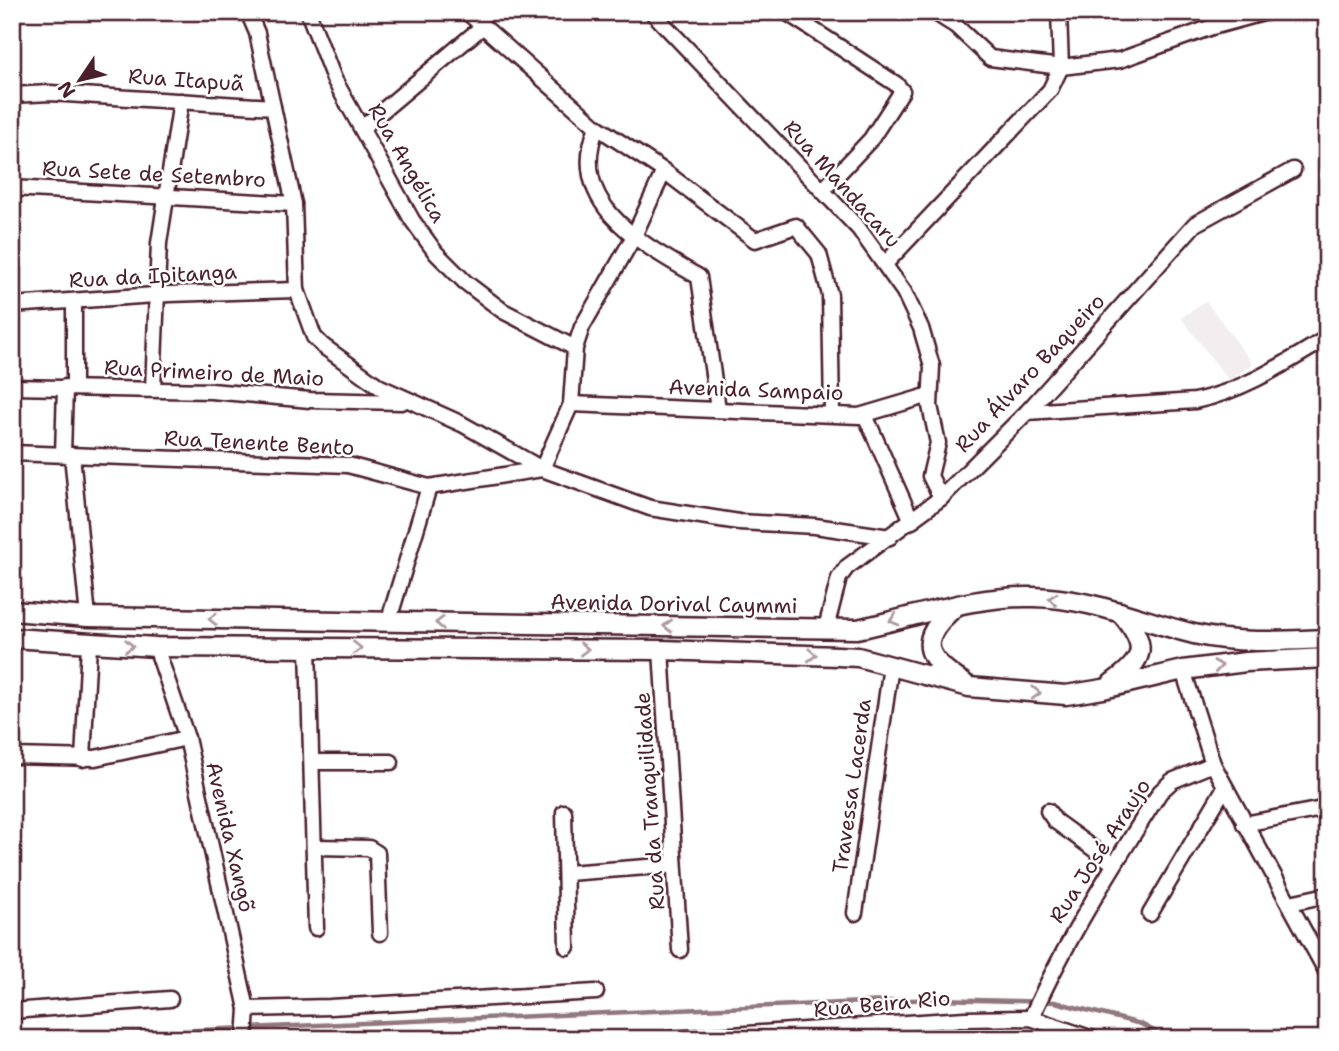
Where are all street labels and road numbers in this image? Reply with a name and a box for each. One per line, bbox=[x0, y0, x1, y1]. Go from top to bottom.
street label: Rua Itapuã bbox=[127, 62, 245, 98]
street label: Rua Angélica bbox=[361, 98, 453, 228]
street label: Rua Mandacaru bbox=[777, 114, 907, 254]
street label: Rua Sete de Setembro bbox=[41, 154, 267, 194]
street label: Rua da Ipitanga bbox=[68, 258, 238, 294]
street label: Rua Álvaro Baqueiro bbox=[948, 287, 1111, 459]
street label: Rua Primeiro de Maio bbox=[103, 353, 325, 393]
street label: Avenida Sampaio bbox=[668, 373, 844, 407]
street label: Rua Tenente Bento bbox=[163, 424, 355, 462]
street label: Avenida Dorival Caymmi bbox=[550, 588, 798, 620]
street label: Rua da Tranquilidade bbox=[628, 691, 672, 911]
street label: Travessa Lacerda bbox=[826, 697, 878, 875]
street label: Avenida Xangõ bbox=[199, 759, 261, 915]
street label: Rua José Araujo bbox=[1043, 773, 1157, 929]
street label: Rua Beira Rio bbox=[813, 984, 951, 1024]

